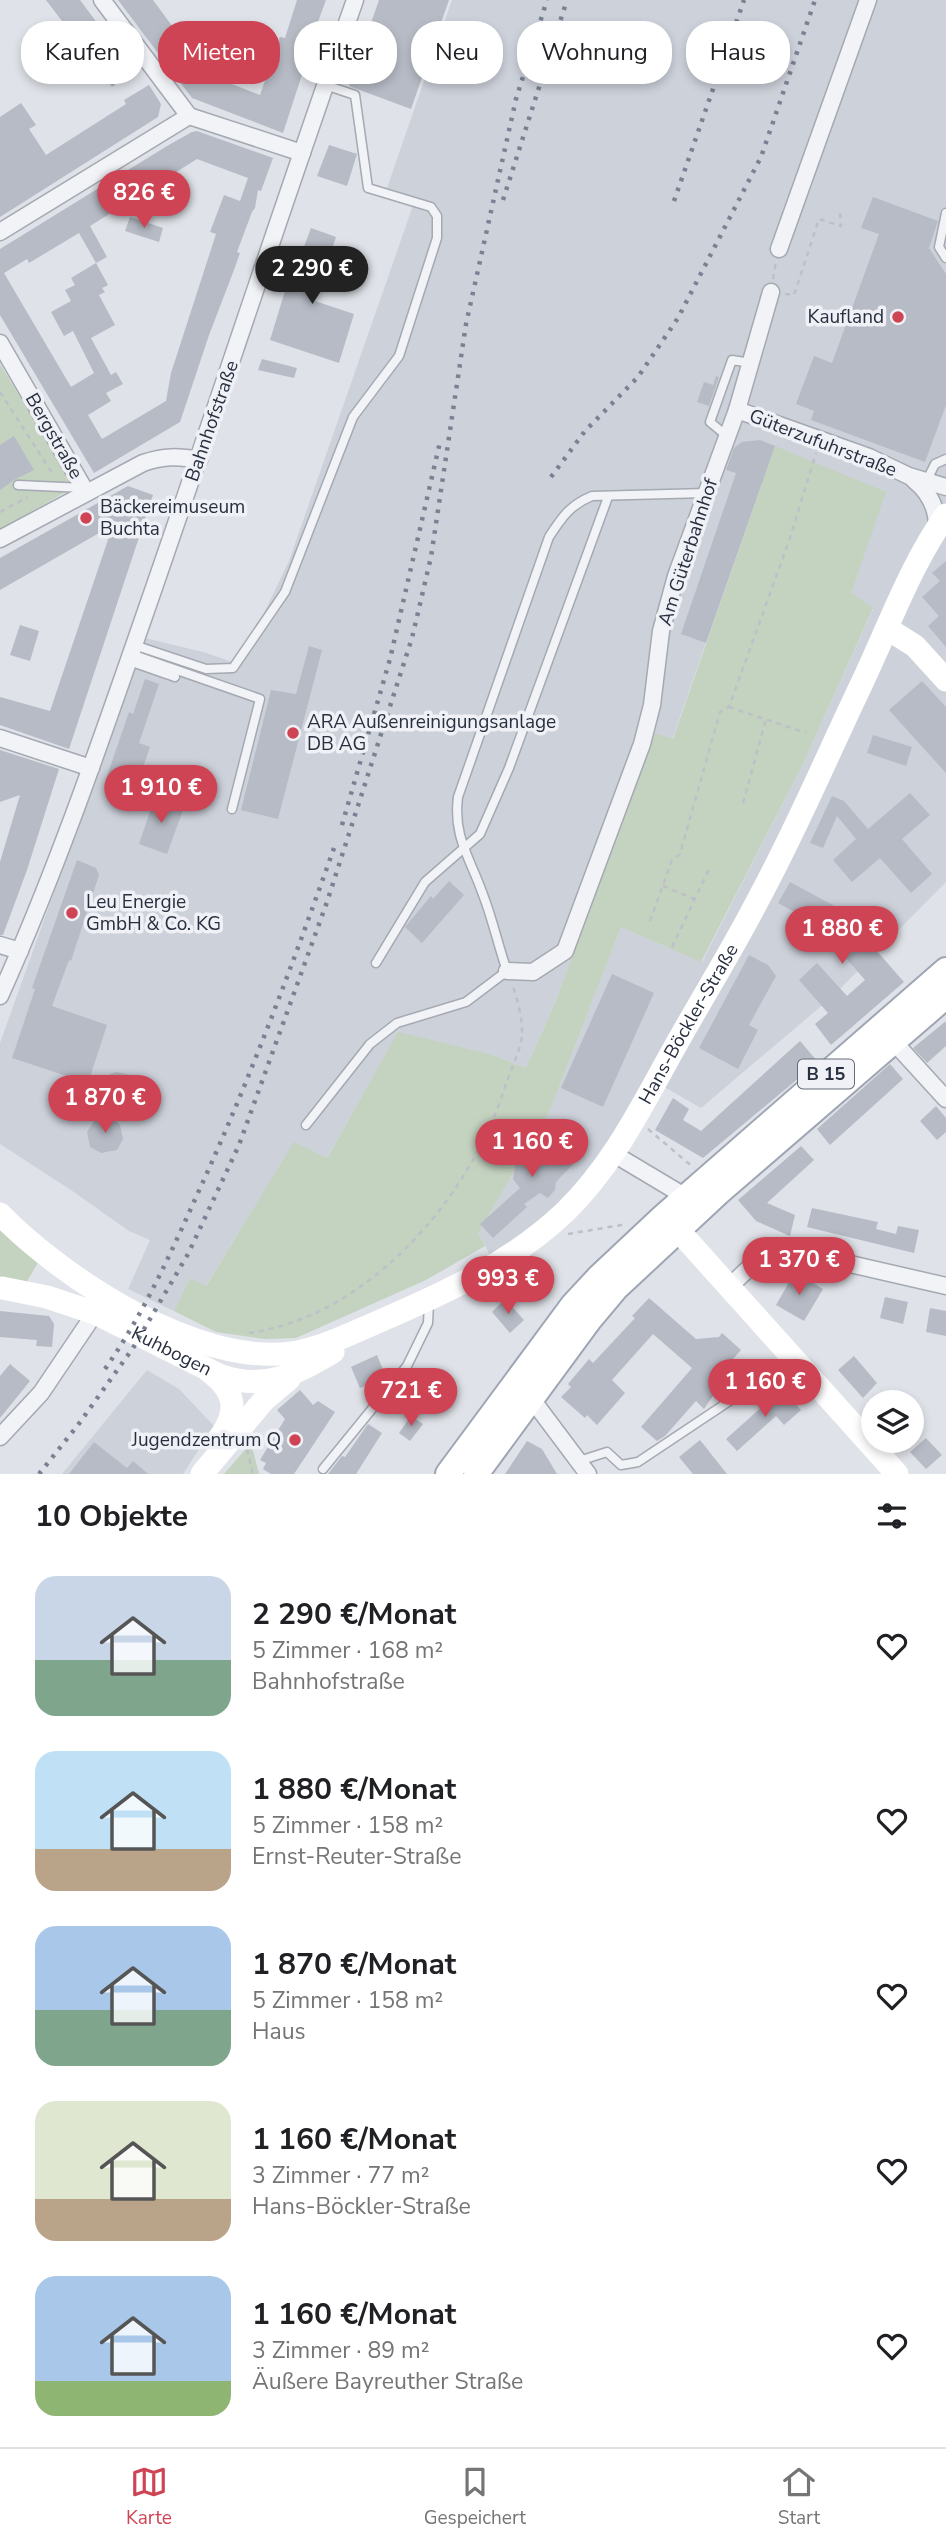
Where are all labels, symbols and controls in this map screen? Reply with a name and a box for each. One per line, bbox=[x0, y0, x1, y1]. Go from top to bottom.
chip: Kaufen bbox=[21, 21, 144, 84]
chip: Mieten bbox=[158, 21, 280, 84]
chip: Filter bbox=[294, 21, 397, 84]
chip: Neu bbox=[411, 21, 503, 84]
chip: Wohnung bbox=[517, 21, 672, 84]
chip: Haus bbox=[686, 21, 790, 84]
pin: 826 € bbox=[95, 170, 193, 230]
text: 826 € bbox=[113, 177, 175, 208]
pin: 2 290 € bbox=[247, 246, 377, 306]
text: 2 290 € bbox=[271, 253, 353, 284]
place label: Kaufland bbox=[808, 304, 884, 330]
marker: Kaufland bbox=[890, 309, 906, 325]
street label: Bahnhofstraße bbox=[179, 357, 245, 485]
street label: Bergstraße bbox=[19, 388, 89, 484]
street label: Güterzufuhrstraße bbox=[745, 403, 901, 483]
street label: Am Güterbahnhof bbox=[652, 474, 724, 629]
place label: Bäckereimuseum Buchta bbox=[100, 494, 245, 542]
marker: Bäckereimuseum Buchta bbox=[78, 510, 94, 526]
place label: ARA Außenreinigungsanlage DB AG bbox=[307, 709, 556, 757]
marker: ARA Außenreinigungsanlage DB AG bbox=[285, 725, 301, 741]
pin: 1 910 € bbox=[96, 766, 226, 825]
text: 1 910 € bbox=[120, 772, 202, 803]
place label: Leu Energie GmbH & Co. KG bbox=[86, 889, 221, 937]
marker: Leu Energie GmbH & Co. KG bbox=[64, 905, 80, 921]
pin: 1 880 € bbox=[777, 906, 907, 966]
text: 1 880 € bbox=[801, 913, 883, 944]
street label: Hans-Böckler-Straße bbox=[633, 939, 745, 1109]
road number: B 15 bbox=[798, 1059, 854, 1088]
pin: 1 870 € bbox=[40, 1076, 170, 1135]
text: 1 870 € bbox=[64, 1082, 146, 1113]
pin: 1 160 € bbox=[467, 1120, 597, 1179]
text: 1 160 € bbox=[491, 1126, 573, 1157]
pin: 1 370 € bbox=[734, 1238, 864, 1297]
text: 1 370 € bbox=[758, 1244, 840, 1275]
pin: 993 € bbox=[459, 1256, 557, 1316]
text: 993 € bbox=[477, 1263, 539, 1294]
street label: Kuhbogen bbox=[127, 1320, 216, 1382]
pin: 1 160 € bbox=[700, 1360, 830, 1419]
text: 1 160 € bbox=[724, 1366, 806, 1397]
pin: 721 € bbox=[362, 1368, 460, 1428]
text: 721 € bbox=[380, 1375, 442, 1406]
map controls bbox=[861, 1390, 924, 1453]
button: layers bbox=[861, 1390, 924, 1453]
place label: Jugendzentrum Q bbox=[131, 1427, 281, 1453]
marker: Jugendzentrum Q bbox=[287, 1432, 303, 1448]
text: 10 Objekte bbox=[35, 1496, 188, 1537]
icon: filters bbox=[873, 1497, 911, 1535]
text: 2 290 €/Monat bbox=[252, 1594, 456, 1635]
icon: home bbox=[91, 1604, 175, 1688]
icon: heart bbox=[873, 1627, 911, 1665]
text: 5 Zimmer · 168 m² bbox=[252, 1635, 443, 1666]
text: Bahnhofstraße bbox=[252, 1666, 405, 1697]
text: 1 880 €/Monat bbox=[252, 1769, 456, 1810]
icon: home bbox=[91, 1779, 175, 1863]
icon: heart bbox=[873, 1802, 911, 1840]
text: 5 Zimmer · 158 m² bbox=[252, 1810, 443, 1841]
text: Ernst-Reuter-Straße bbox=[252, 1841, 462, 1872]
text: 1 870 €/Monat bbox=[252, 1944, 456, 1985]
icon: home bbox=[91, 1954, 175, 2038]
icon: heart bbox=[873, 1977, 911, 2015]
text: 5 Zimmer · 158 m² bbox=[252, 1985, 443, 2016]
text: Haus bbox=[252, 2016, 306, 2047]
text: 1 160 €/Monat bbox=[252, 2119, 456, 2160]
icon: home bbox=[91, 2129, 175, 2213]
icon: heart bbox=[873, 2152, 911, 2190]
text: 3 Zimmer · 77 m² bbox=[252, 2160, 429, 2191]
text: Hans-Böckler-Straße bbox=[252, 2191, 471, 2222]
text: 1 160 €/Monat bbox=[252, 2294, 456, 2335]
icon: home bbox=[91, 2304, 175, 2388]
icon: heart bbox=[873, 2327, 911, 2365]
text: 3 Zimmer · 89 m² bbox=[252, 2335, 429, 2366]
text: Äußere Bayreuther Straße bbox=[252, 2366, 523, 2397]
tab: Karte bbox=[126, 2463, 172, 2531]
tab: Gespeichert bbox=[424, 2463, 526, 2531]
tab: Start bbox=[778, 2463, 820, 2531]

